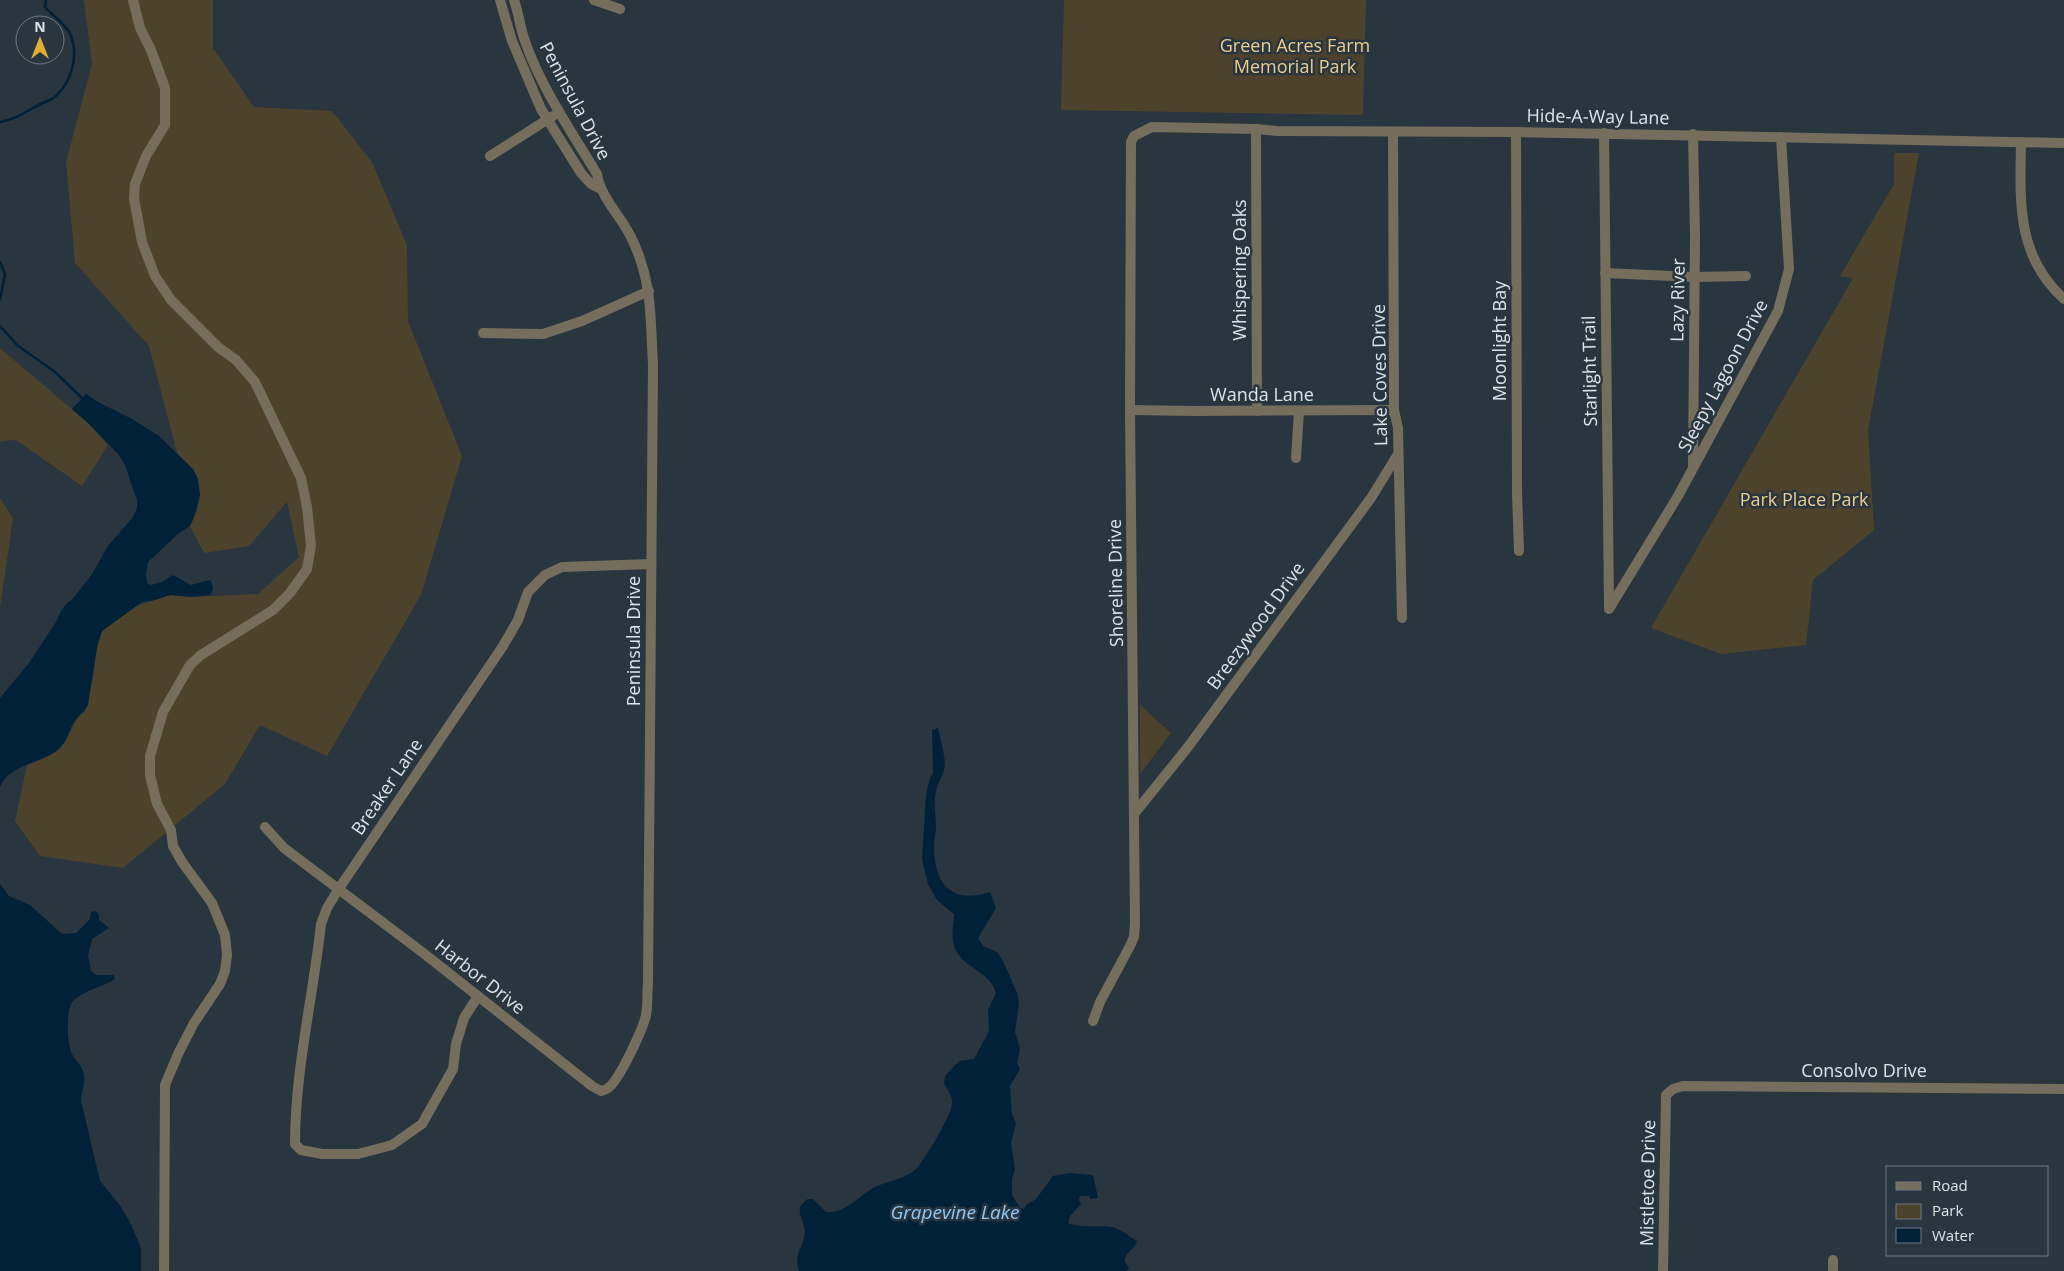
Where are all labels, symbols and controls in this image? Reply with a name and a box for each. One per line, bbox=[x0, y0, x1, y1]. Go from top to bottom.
north arrow bbox=[15, 15, 65, 65]
text: N bbox=[34, 17, 46, 36]
park label: Green Acres Farm Memorial Park bbox=[1220, 33, 1370, 78]
street label: Peninsula Drive bbox=[535, 37, 617, 164]
street label: Hide-A-Way Lane bbox=[1526, 103, 1670, 129]
street label: Whispering Oaks bbox=[1227, 199, 1251, 341]
street label: Lazy River bbox=[1664, 257, 1690, 342]
street label: Moonlight Bay bbox=[1487, 280, 1511, 401]
street label: Sleepy Lagoon Drive bbox=[1672, 295, 1773, 456]
street label: Lake Coves Drive bbox=[1366, 304, 1392, 446]
street label: Starlight Trail bbox=[1576, 315, 1602, 427]
street label: Wanda Lane bbox=[1210, 382, 1314, 406]
park label: Park Place Park bbox=[1740, 487, 1869, 511]
street label: Shoreline Drive bbox=[1102, 519, 1128, 647]
street label: Breezywood Drive bbox=[1201, 557, 1310, 694]
street label: Peninsula Drive bbox=[621, 576, 645, 706]
street label: Breaker Lane bbox=[345, 734, 427, 839]
street label: Harbor Drive bbox=[430, 933, 531, 1019]
street label: Consolvo Drive bbox=[1801, 1058, 1927, 1082]
street label: Mistletoe Drive bbox=[1634, 1120, 1660, 1246]
legend bbox=[1886, 1166, 2049, 1256]
text: Road bbox=[1932, 1175, 1968, 1195]
water label: Grapevine Lake bbox=[890, 1199, 1020, 1225]
text: Park bbox=[1932, 1200, 1963, 1220]
text: Water bbox=[1932, 1225, 1974, 1245]

